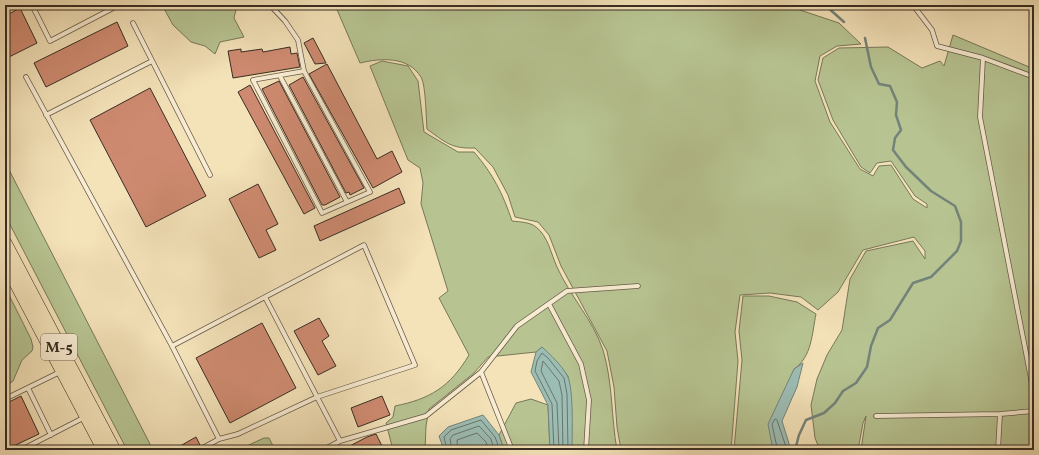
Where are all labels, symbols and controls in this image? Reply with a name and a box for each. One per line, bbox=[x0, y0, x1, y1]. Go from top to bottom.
road number: М-5 bbox=[41, 334, 77, 360]

